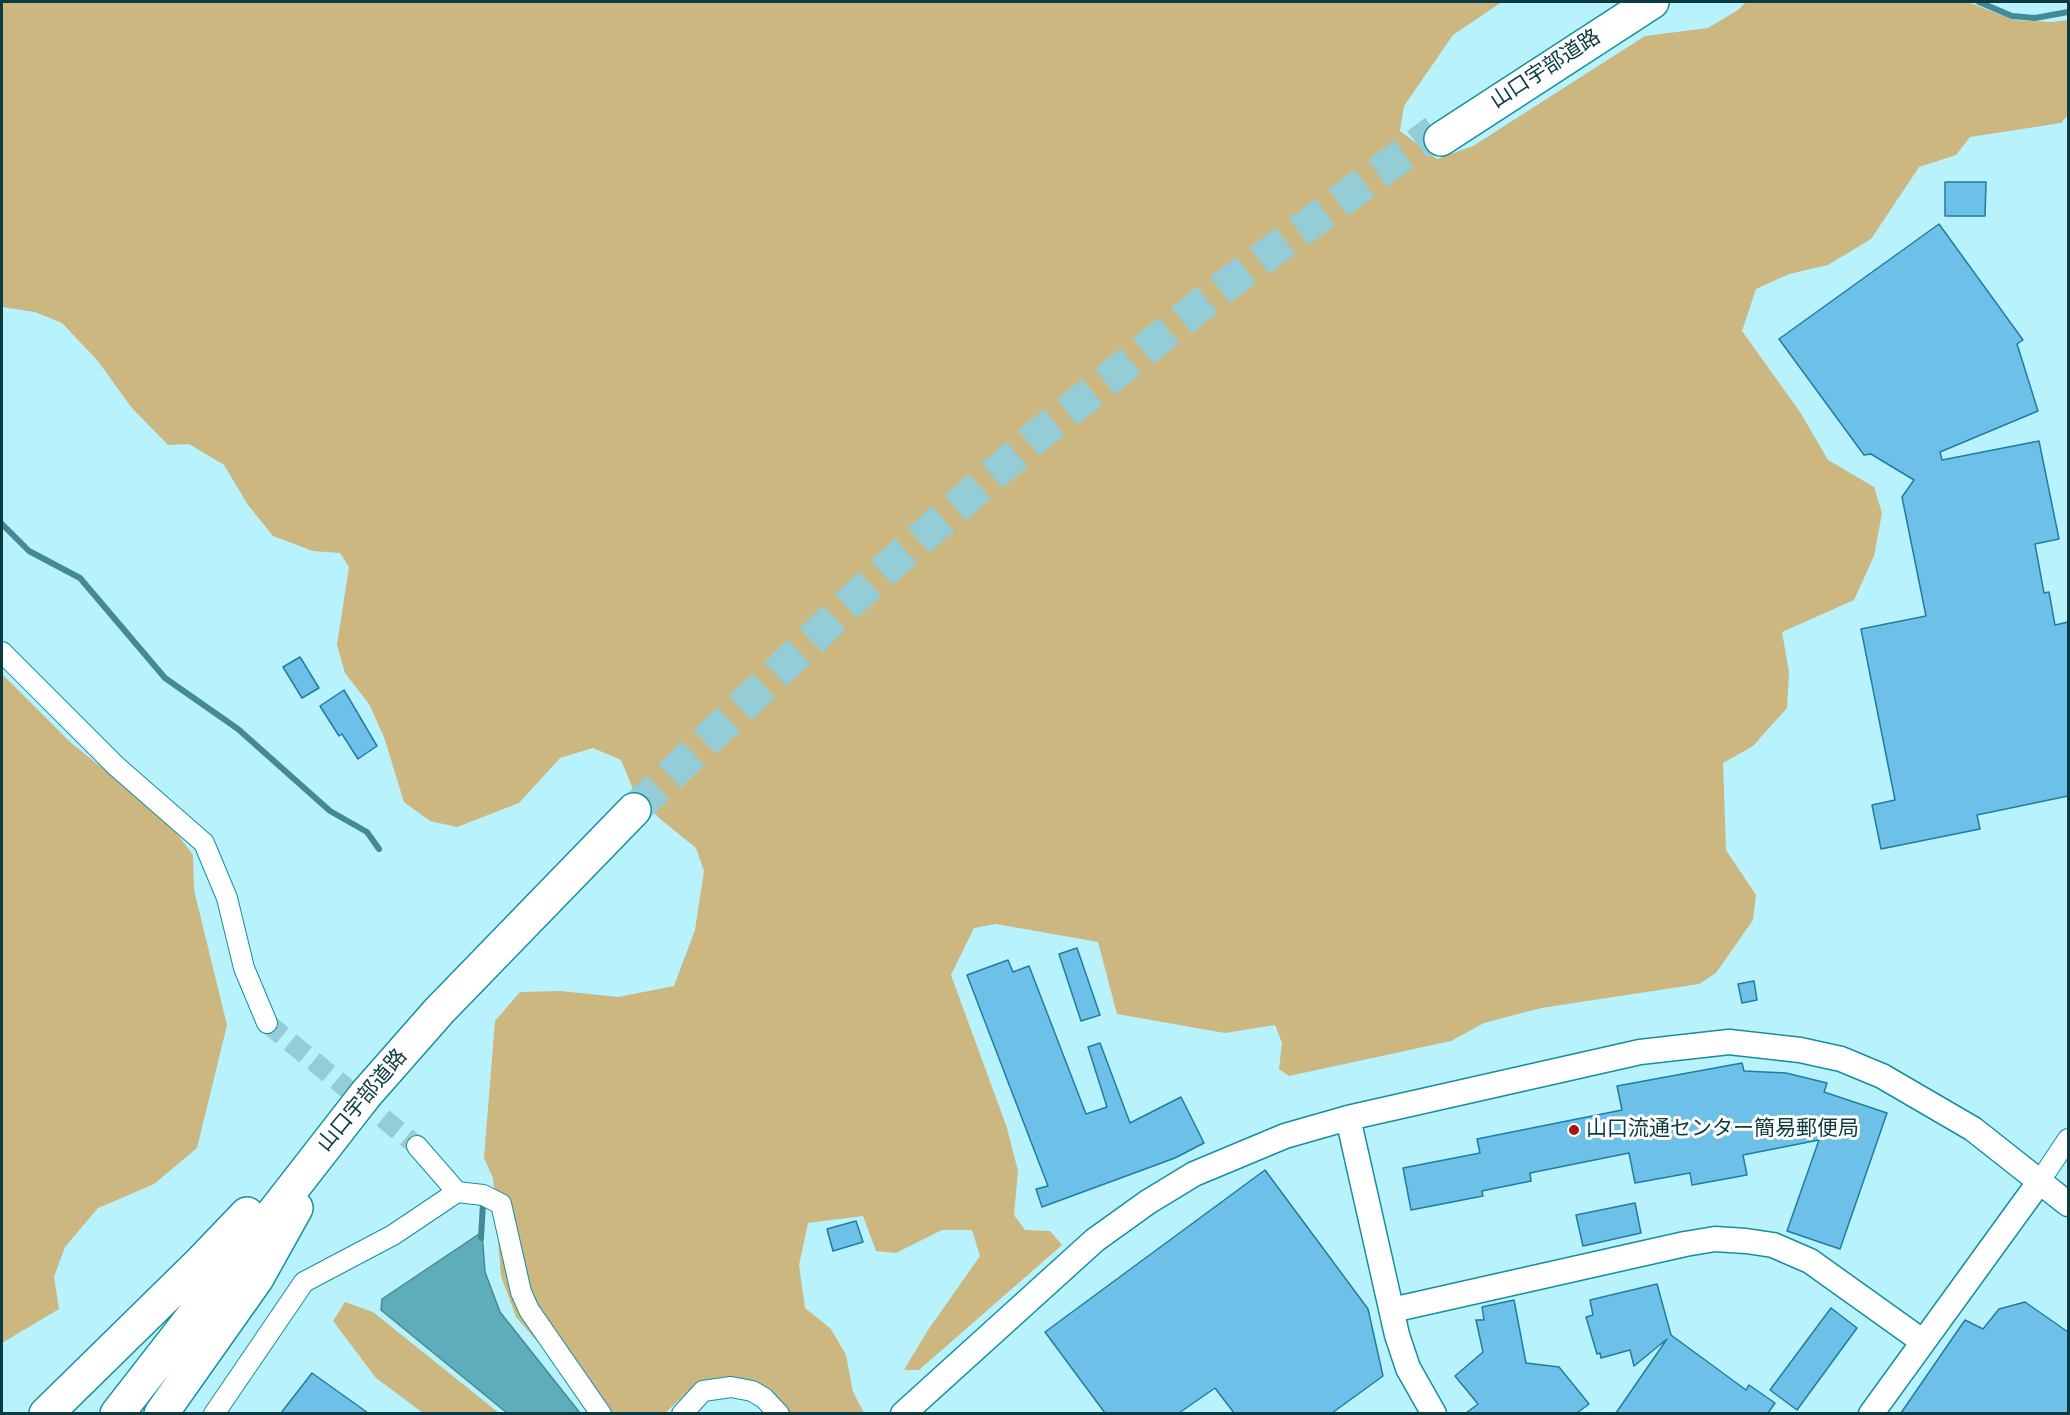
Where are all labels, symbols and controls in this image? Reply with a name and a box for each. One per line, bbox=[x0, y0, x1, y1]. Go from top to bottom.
street label: 山口宇部道路 bbox=[1486, 25, 1606, 115]
street label: 山口宇部道路 bbox=[313, 1045, 413, 1157]
place label: 山口流通センター簡易郵便局 bbox=[1586, 1117, 1859, 1143]
marker: 山口流通センター簡易郵便局 bbox=[1567, 1123, 1581, 1137]

